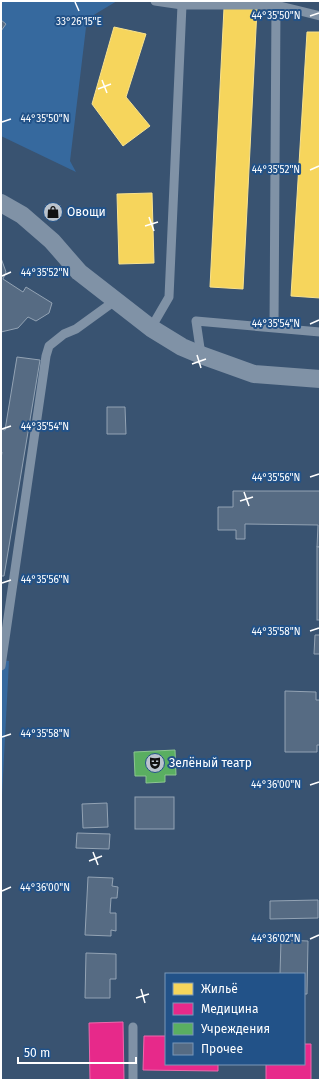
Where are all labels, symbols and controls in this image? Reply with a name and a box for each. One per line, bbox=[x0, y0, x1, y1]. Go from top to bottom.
text: 44°35'50"N bbox=[251, 10, 301, 22]
text: 33°26'15"E bbox=[56, 16, 102, 28]
text: 44°35'50"N bbox=[20, 113, 70, 125]
text: 44°35'52"N bbox=[252, 164, 300, 176]
shop icon: Овощи bbox=[42, 201, 64, 223]
place label: Овощи bbox=[67, 205, 106, 219]
text: 44°35'52"N bbox=[21, 267, 69, 279]
text: 44°35'54"N bbox=[252, 318, 300, 330]
text: 44°35'54"N bbox=[21, 421, 69, 433]
text: 44°35'56"N bbox=[252, 472, 300, 484]
text: 44°35'56"N bbox=[21, 574, 69, 586]
text: 44°35'58"N bbox=[252, 626, 300, 638]
text: 44°35'58"N bbox=[21, 728, 69, 740]
theatre icon: Зелёный театр bbox=[144, 752, 166, 774]
place label: Зелёный театр bbox=[169, 756, 252, 770]
text: 44°36'00"N bbox=[251, 779, 301, 791]
text: 44°36'00"N bbox=[20, 882, 70, 894]
text: 44°36'02"N bbox=[251, 933, 301, 945]
legend bbox=[165, 973, 305, 1065]
text: Жильё bbox=[201, 982, 238, 996]
text: Медицина bbox=[201, 1002, 259, 1016]
text: Учреждения bbox=[201, 1022, 270, 1036]
scale bar bbox=[18, 1039, 136, 1065]
text: Прочее bbox=[201, 1042, 243, 1056]
text: 50 m bbox=[24, 1046, 50, 1060]

